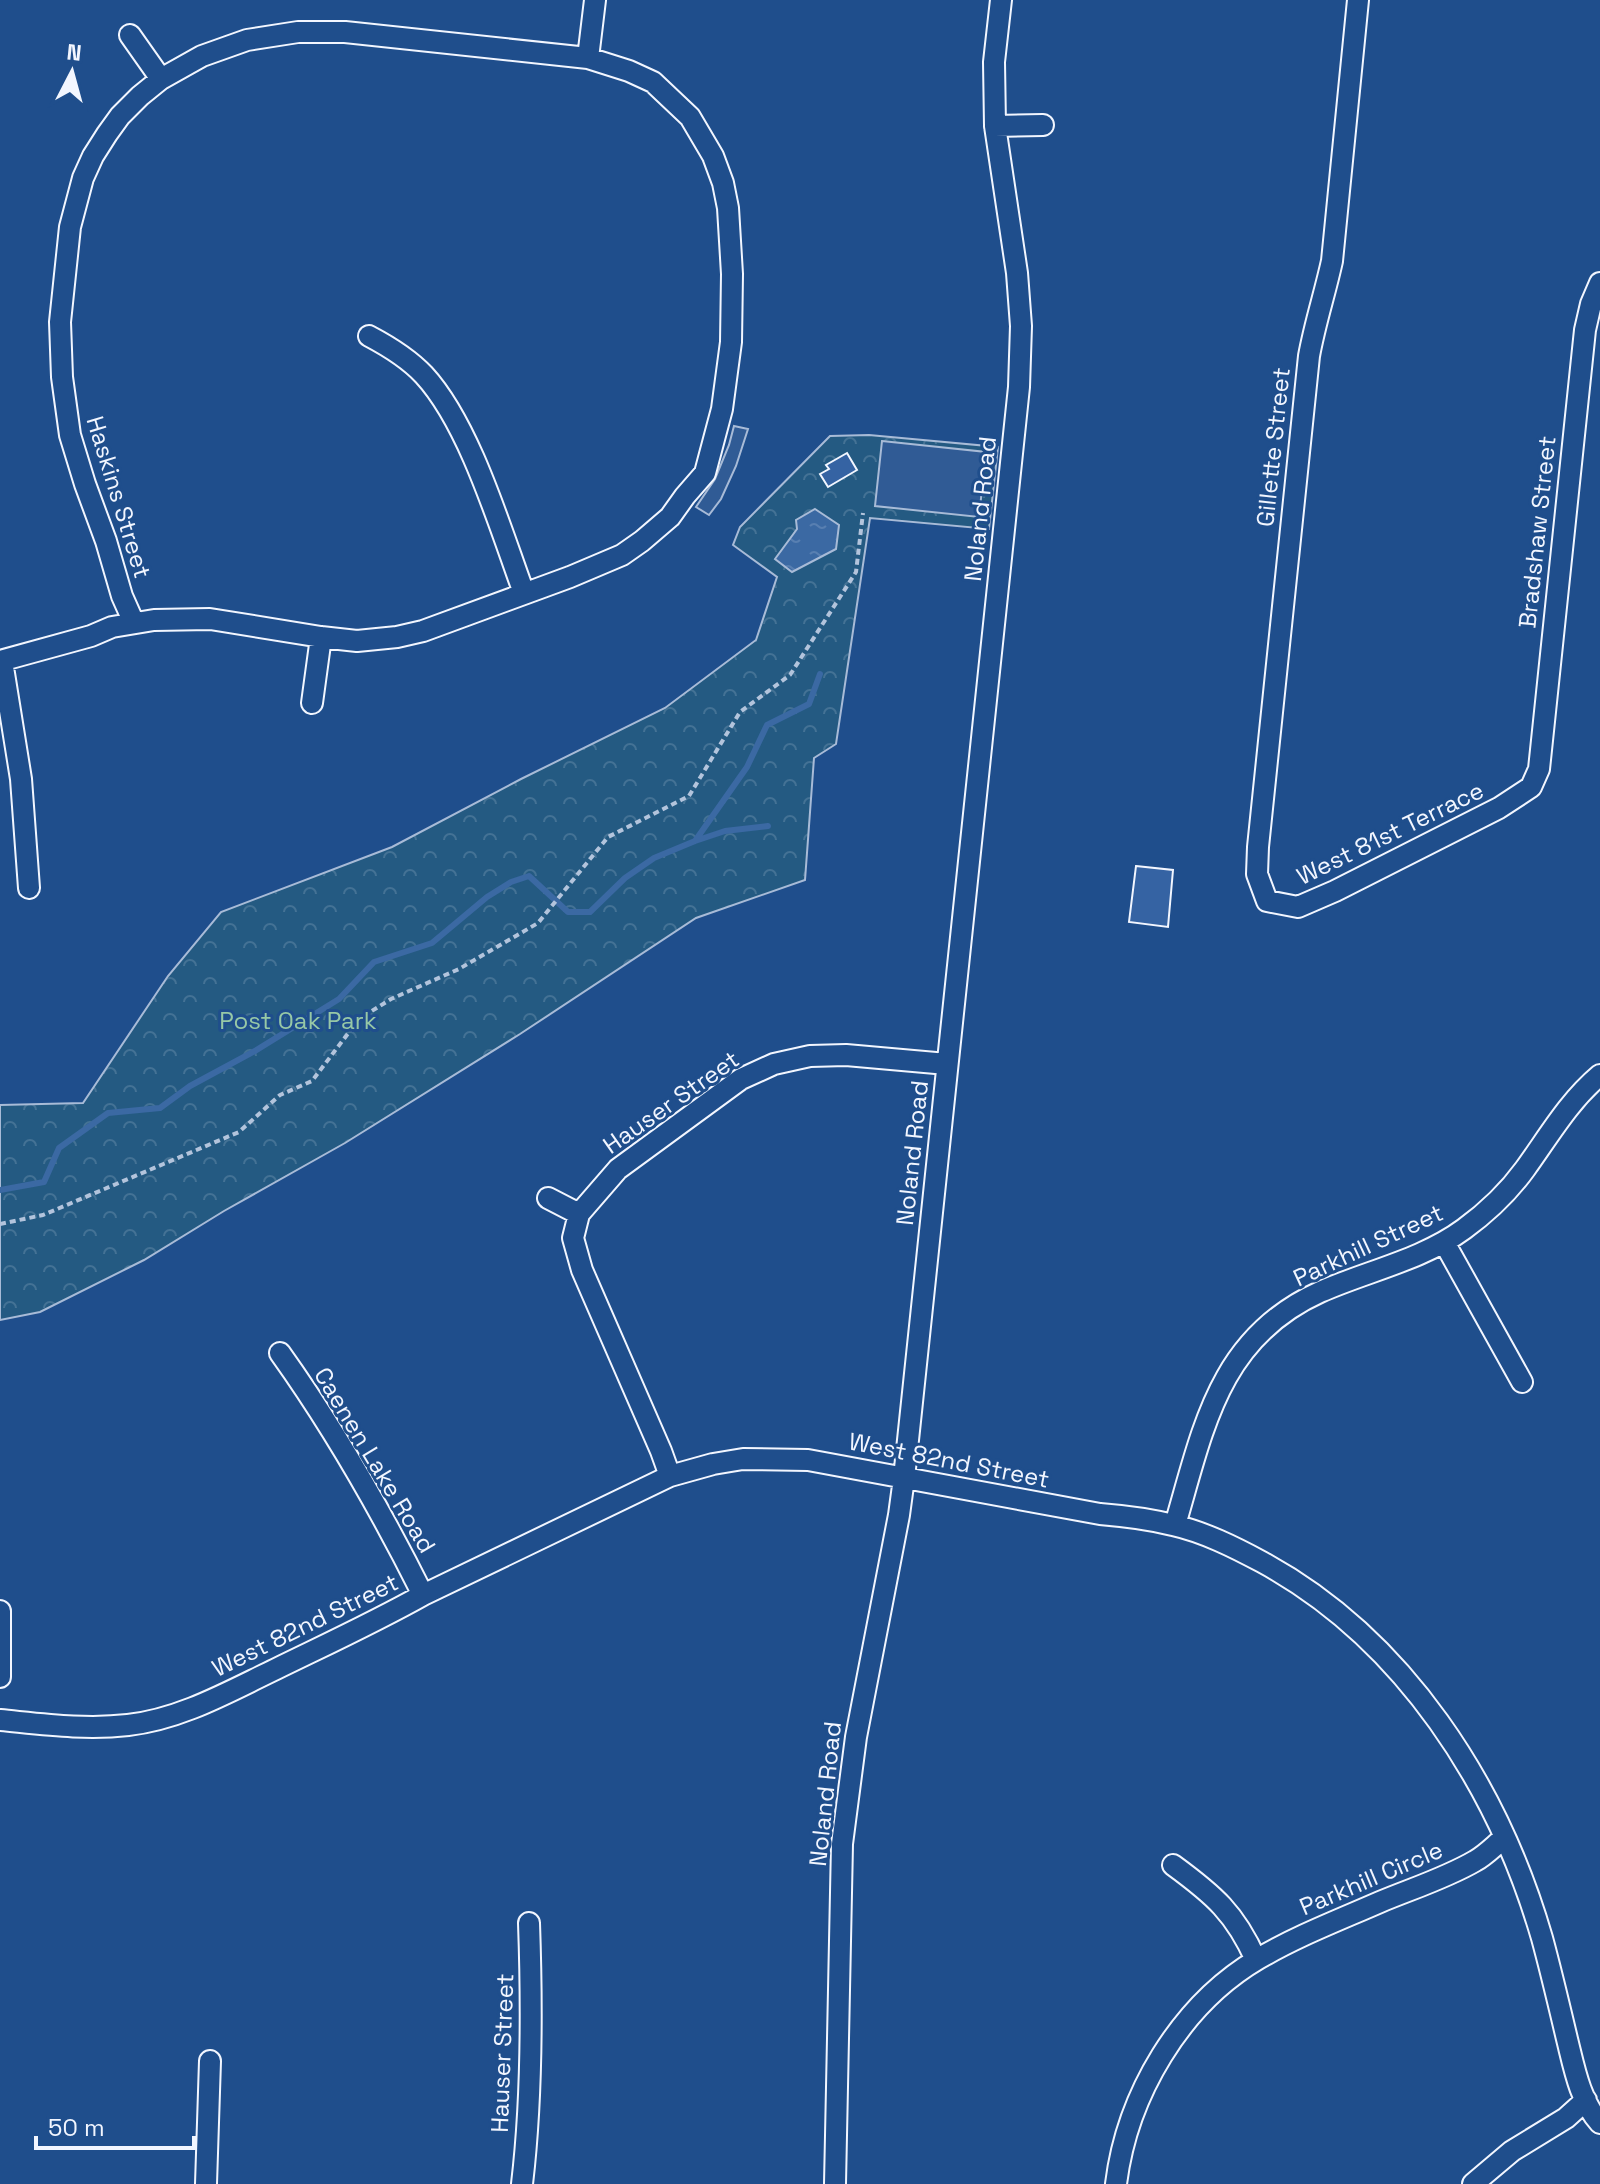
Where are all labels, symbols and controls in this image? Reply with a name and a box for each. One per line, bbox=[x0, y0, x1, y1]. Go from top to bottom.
north arrow bbox=[32, 32, 112, 112]
text: N bbox=[65, 37, 83, 67]
street label: Gillette Street bbox=[1249, 366, 1297, 528]
street label: Haskins Street bbox=[80, 412, 158, 582]
street label: Bradshaw Street bbox=[1511, 434, 1563, 630]
street label: Noland Road bbox=[957, 435, 1003, 583]
street label: West 81st Terrace bbox=[1292, 774, 1488, 892]
park label: Post Oak Park bbox=[219, 1005, 377, 1036]
street label: Hauser Street bbox=[597, 1044, 745, 1160]
street label: Noland Road bbox=[889, 1079, 935, 1227]
street label: Parkhill Street bbox=[1288, 1197, 1448, 1293]
street label: Caenen Lake Road bbox=[307, 1361, 443, 1559]
street label: West 82nd Street bbox=[846, 1425, 1052, 1495]
street label: West 82nd Street bbox=[207, 1566, 403, 1684]
street label: Noland Road bbox=[802, 1720, 848, 1868]
street label: Parkhill Circle bbox=[1295, 1834, 1447, 1922]
street label: Hauser Street bbox=[484, 1973, 520, 2133]
scale bar bbox=[36, 2100, 194, 2150]
text: 50 m bbox=[48, 2112, 105, 2143]

